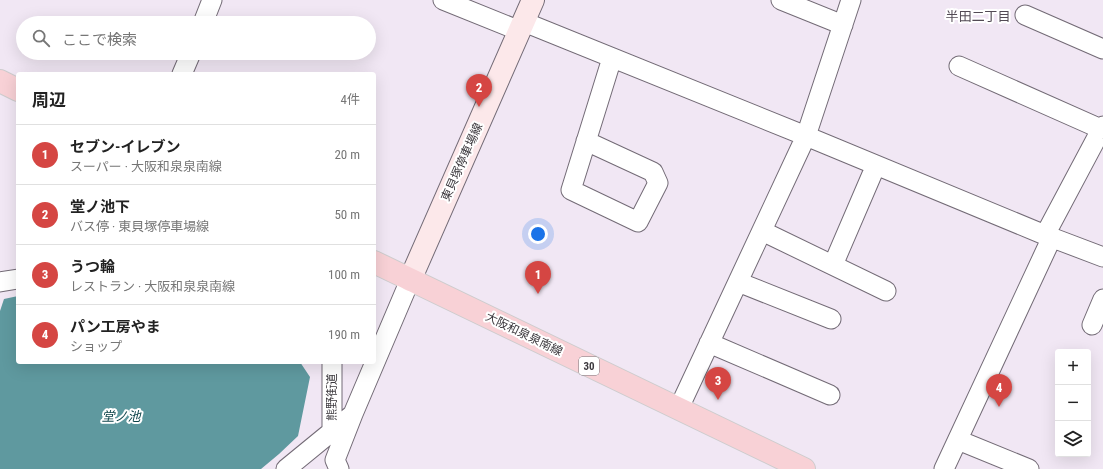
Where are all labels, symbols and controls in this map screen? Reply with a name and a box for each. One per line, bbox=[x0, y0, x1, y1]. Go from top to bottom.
district label: 半田二丁目 bbox=[945, 9, 1011, 24]
search box bbox=[16, 16, 376, 60]
icon: search bbox=[30, 27, 52, 49]
text: ここで検索 bbox=[62, 31, 137, 49]
pin: 2 bbox=[466, 74, 492, 107]
text: 周辺 bbox=[32, 90, 66, 110]
text: 4件 bbox=[341, 92, 360, 107]
street label: 東貝塚停車場線 bbox=[439, 121, 485, 203]
text: セブン-イレブン bbox=[70, 138, 180, 156]
text: 1 bbox=[42, 147, 48, 162]
text: 20 m bbox=[334, 147, 360, 162]
text: スーパー · 大阪和泉泉南線 bbox=[70, 159, 222, 174]
text: 堂ノ池下 bbox=[70, 198, 130, 216]
text: 2 bbox=[42, 207, 48, 222]
text: 50 m bbox=[334, 207, 360, 222]
text: バス停 · 東貝塚停車場線 bbox=[70, 219, 209, 234]
your location bbox=[528, 224, 548, 244]
text: うつ輪 bbox=[70, 258, 115, 276]
pin: 1 bbox=[525, 261, 551, 294]
text: 3 bbox=[42, 267, 48, 282]
text: 100 m bbox=[328, 267, 360, 282]
text: レストラン · 大阪和泉泉南線 bbox=[70, 279, 235, 294]
street label: 大阪和泉泉南線 bbox=[483, 309, 565, 359]
text: パン工房やま bbox=[70, 318, 161, 336]
text: 4 bbox=[42, 327, 48, 342]
text: 190 m bbox=[328, 327, 360, 342]
text: ショップ bbox=[70, 339, 122, 354]
map controls bbox=[1055, 349, 1091, 457]
button: + bbox=[1055, 349, 1091, 385]
road number: 30 bbox=[579, 357, 599, 375]
pin: 3 bbox=[705, 367, 731, 400]
street label: 熊野街道 bbox=[325, 373, 339, 421]
pin: 4 bbox=[986, 374, 1012, 407]
button: − bbox=[1055, 385, 1091, 421]
water label: 堂ノ池 bbox=[101, 409, 142, 424]
button: layers bbox=[1055, 421, 1091, 457]

